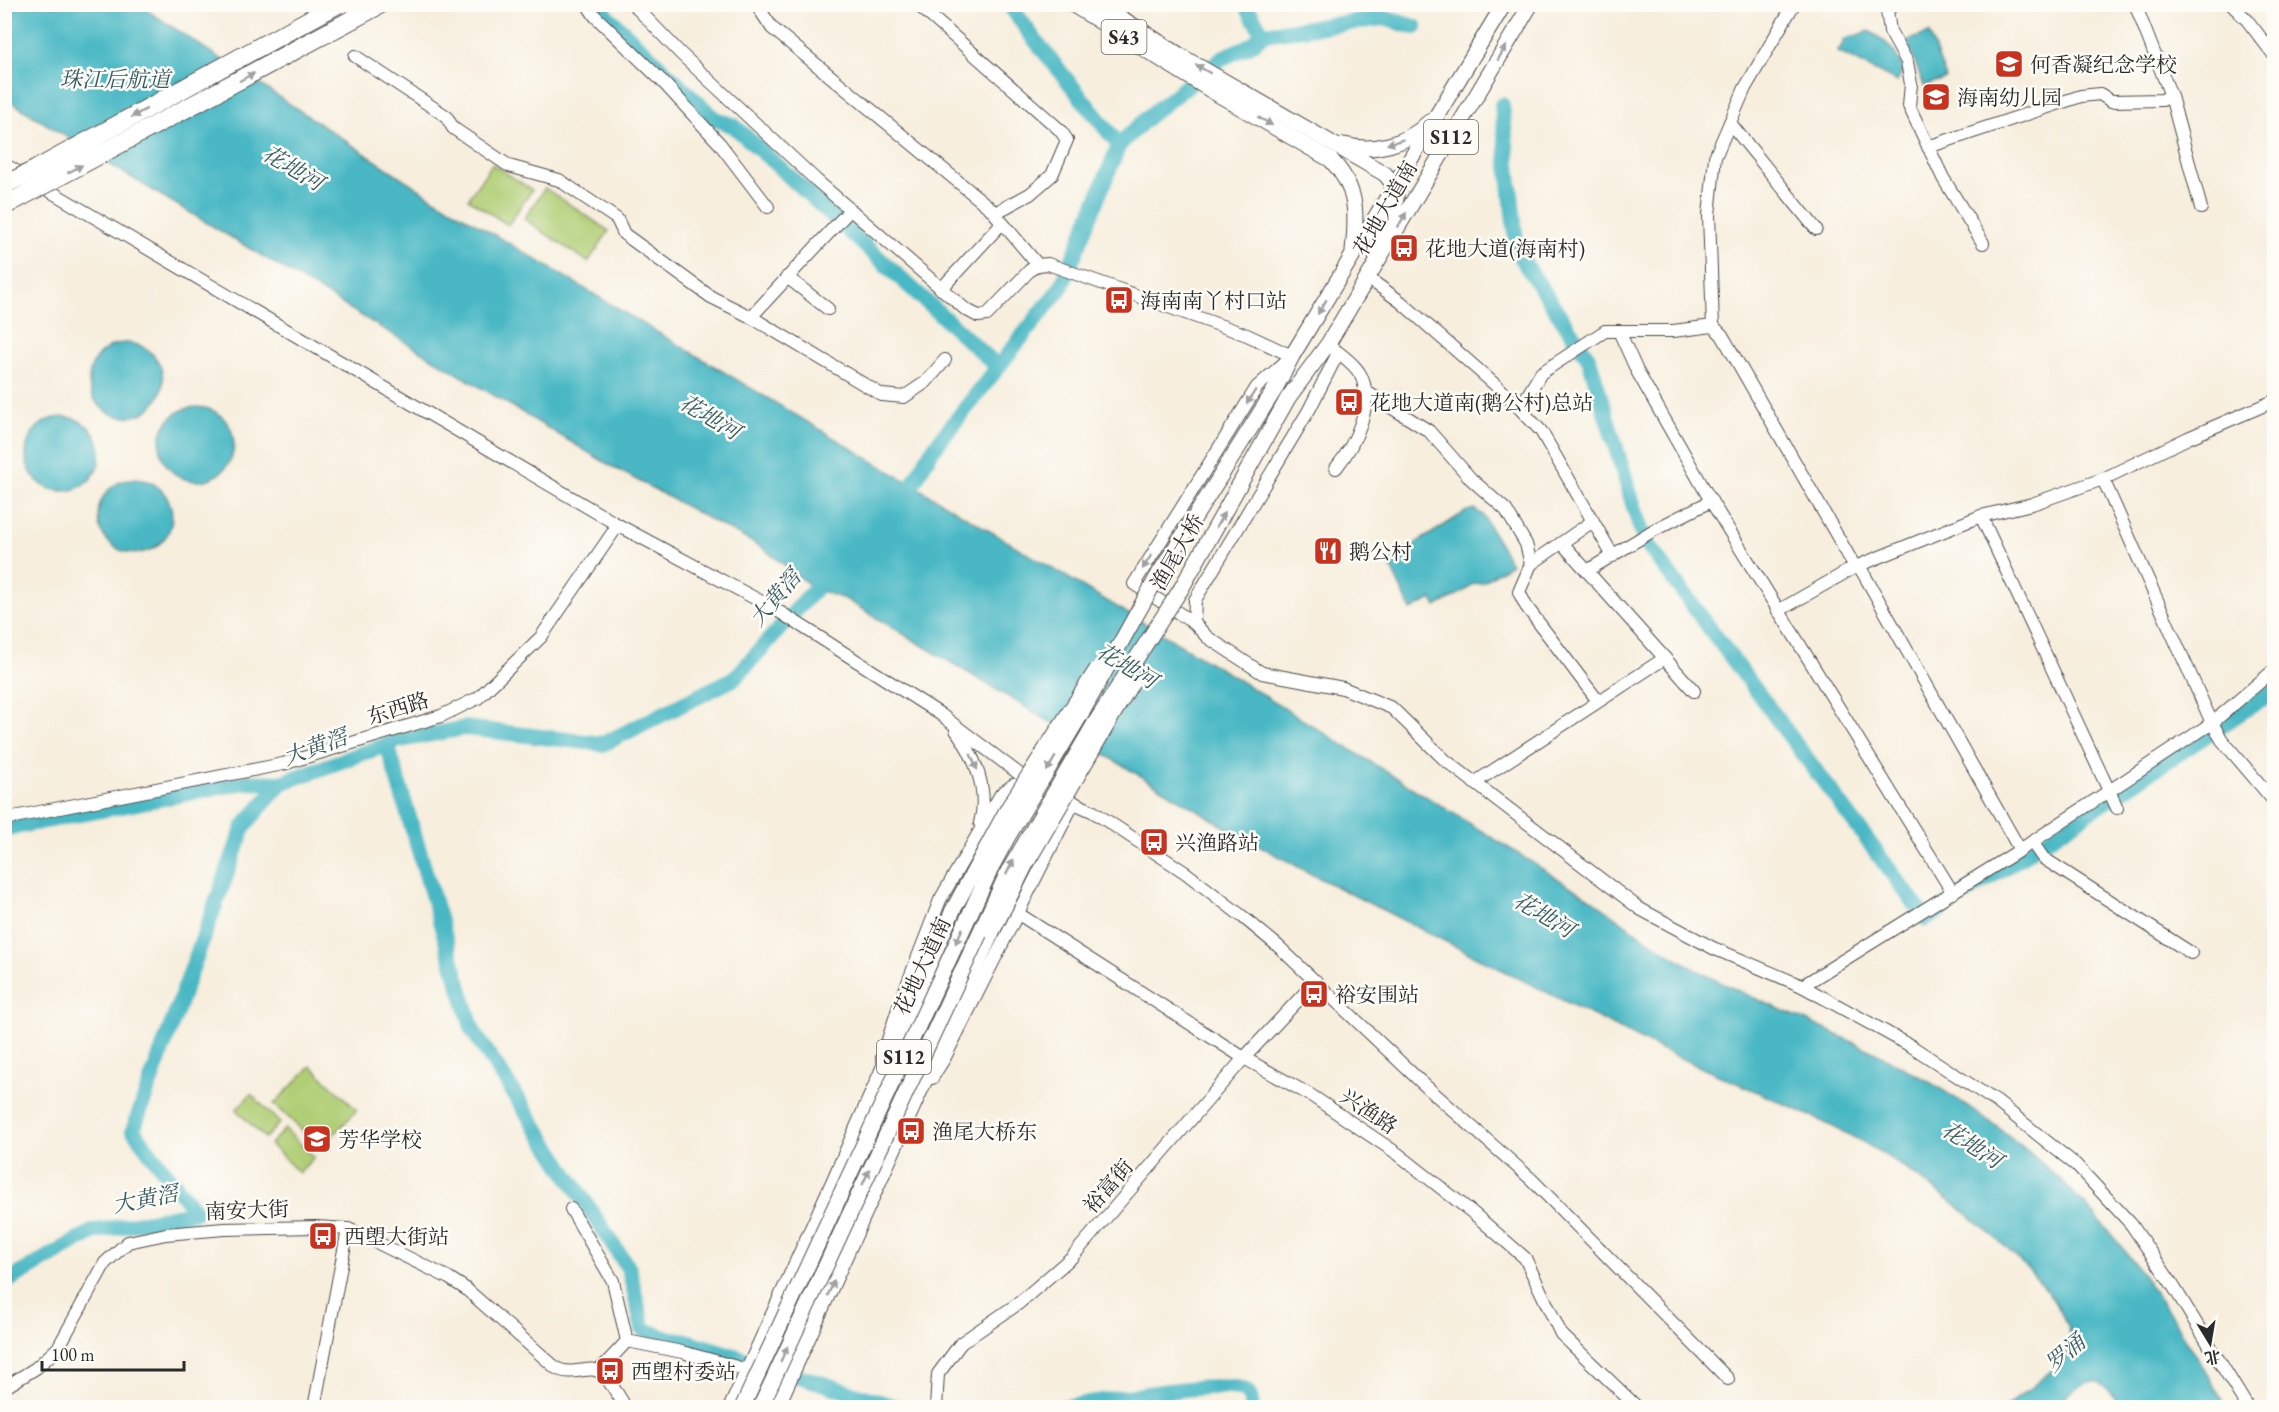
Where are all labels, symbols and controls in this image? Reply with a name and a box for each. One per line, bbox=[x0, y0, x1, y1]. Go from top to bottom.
road number: S43 bbox=[1102, 20, 1146, 54]
one-way arrow bbox=[1496, 45, 1507, 61]
school or university icon: 何香凝纪念学校 bbox=[1993, 48, 2025, 80]
place label: 何香凝纪念学校 bbox=[2030, 51, 2177, 78]
one-way arrow bbox=[1194, 64, 1211, 74]
water label: 珠江后航道 bbox=[60, 65, 173, 94]
one-way arrow bbox=[239, 72, 256, 82]
school or university icon: 海南幼儿园 bbox=[1920, 81, 1952, 113]
place label: 海南幼儿园 bbox=[1957, 84, 2062, 111]
one-way arrow bbox=[130, 108, 147, 118]
one-way arrow bbox=[1257, 116, 1274, 126]
road number: S112 bbox=[1424, 120, 1478, 154]
one-way arrow bbox=[1386, 138, 1404, 147]
water label: 花地河 bbox=[257, 139, 332, 199]
street label: 花地大道南 bbox=[1347, 156, 1423, 260]
one-way arrow bbox=[67, 165, 84, 174]
one-way arrow bbox=[1397, 211, 1407, 228]
bus stop icon: 花地大道(海南村) bbox=[1388, 232, 1420, 264]
place label: 花地大道(海南村) bbox=[1425, 235, 1585, 262]
bus stop icon: 海南南丫村口站 bbox=[1103, 284, 1135, 316]
place label: 海南南丫村口站 bbox=[1140, 287, 1287, 314]
one-way arrow bbox=[1316, 298, 1327, 315]
bus stop icon: 花地大道南(鹅公村)总站 bbox=[1333, 386, 1365, 418]
water label: 花地河 bbox=[674, 388, 749, 448]
one-way arrow bbox=[1245, 389, 1256, 405]
place label: 花地大道南(鹅公村)总站 bbox=[1370, 389, 1593, 416]
street label: 渔尾大桥 bbox=[1144, 509, 1210, 595]
one-way arrow bbox=[1214, 511, 1224, 528]
restaurant icon: 鹅公村 bbox=[1312, 535, 1344, 567]
place label: 鹅公村 bbox=[1349, 538, 1412, 565]
one-way arrow bbox=[1141, 554, 1152, 570]
water label: 大黄滘 bbox=[743, 560, 810, 633]
water label: 花地河 bbox=[1091, 637, 1166, 697]
street label: 东西路 bbox=[364, 686, 432, 730]
water label: 大黄滘 bbox=[279, 721, 355, 772]
one-way arrow bbox=[969, 753, 978, 770]
one-way arrow bbox=[1046, 756, 1057, 772]
bus stop icon: 兴渔路站 bbox=[1138, 826, 1170, 858]
place label: 兴渔路站 bbox=[1175, 829, 1259, 856]
one-way arrow bbox=[1005, 859, 1015, 876]
water label: 花地河 bbox=[1508, 886, 1583, 946]
street label: 花地大道南 bbox=[888, 913, 956, 1019]
one-way arrow bbox=[955, 928, 964, 945]
bus stop icon: 裕安围站 bbox=[1298, 978, 1330, 1010]
place label: 裕安围站 bbox=[1335, 981, 1419, 1008]
road number: S112 bbox=[877, 1040, 931, 1074]
street label: 兴渔路 bbox=[1335, 1082, 1403, 1140]
bus stop icon: 渔尾大桥东 bbox=[895, 1115, 927, 1147]
water label: 花地河 bbox=[1936, 1115, 2011, 1177]
place label: 渔尾大桥东 bbox=[932, 1118, 1037, 1145]
school or university icon: 芳华学校 bbox=[301, 1123, 333, 1155]
place label: 芳华学校 bbox=[338, 1126, 422, 1153]
street label: 裕富街 bbox=[1077, 1153, 1139, 1219]
one-way arrow bbox=[861, 1168, 871, 1186]
water label: 大黄滘 bbox=[110, 1178, 184, 1220]
street label: 南安大街 bbox=[205, 1195, 289, 1225]
bus stop icon: 西塱大街站 bbox=[307, 1220, 339, 1252]
place label: 西塱大街站 bbox=[344, 1223, 449, 1250]
one-way arrow bbox=[826, 1280, 835, 1297]
north arrow bbox=[2180, 1313, 2240, 1373]
water label: 罗涌 bbox=[2039, 1326, 2093, 1378]
scale bar bbox=[42, 1334, 184, 1372]
text: 100 m bbox=[51, 1343, 95, 1366]
text: 北 bbox=[2203, 1345, 2223, 1369]
one-way arrow bbox=[780, 1346, 789, 1363]
bus stop icon: 西塱村委站 bbox=[594, 1355, 626, 1387]
place label: 西塱村委站 bbox=[631, 1358, 736, 1385]

